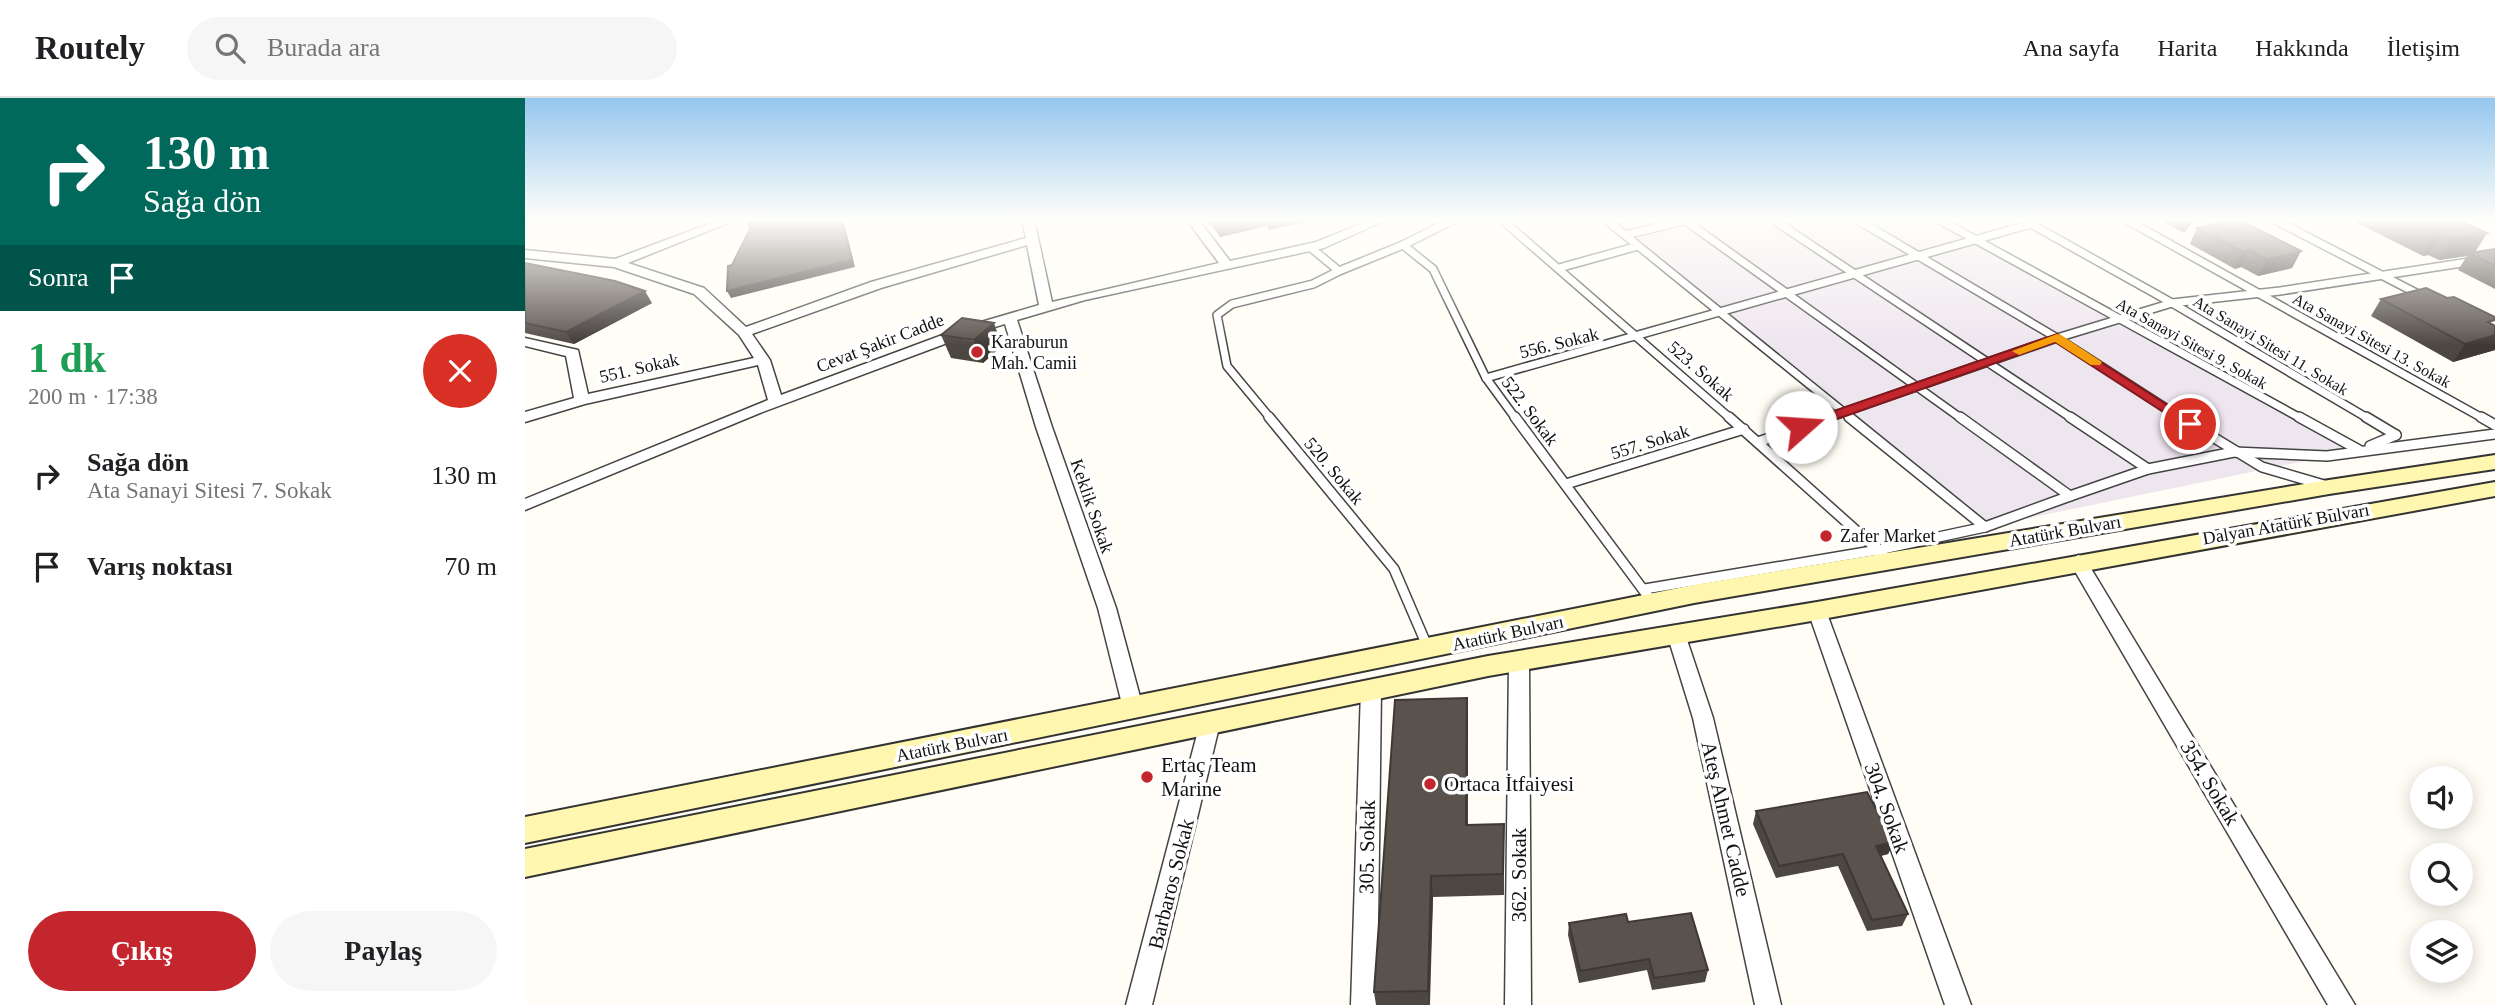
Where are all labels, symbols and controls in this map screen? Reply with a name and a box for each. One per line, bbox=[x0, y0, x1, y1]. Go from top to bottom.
search box bbox=[187, 17, 677, 80]
icon: search bbox=[211, 29, 249, 67]
text: Routely bbox=[35, 30, 145, 66]
text: Burada ara bbox=[267, 33, 380, 62]
text: Ana sayfa bbox=[2023, 35, 2119, 61]
text: Harita bbox=[2157, 35, 2217, 61]
text: Hakkında bbox=[2255, 35, 2349, 61]
text: İletişim bbox=[2387, 35, 2460, 61]
text: 130 m bbox=[143, 125, 270, 180]
icon: right bbox=[28, 126, 119, 217]
text: Sağa dön bbox=[143, 183, 261, 219]
icon: arrive bbox=[103, 259, 141, 297]
text: Sonra bbox=[28, 263, 89, 292]
street label: Ata Sanayi Sitesi 13. Sokak bbox=[2289, 290, 2454, 392]
street label: Ata Sanayi Sitesi 11. Sokak bbox=[2190, 292, 2351, 399]
street label: Ata Sanayi Sitesi 9. Sokak bbox=[2113, 295, 2270, 393]
street label: Cevat Şakir Cadde bbox=[813, 309, 947, 377]
street label: 556. Sokak bbox=[1517, 323, 1601, 363]
place label: Karaburun Mah. Camii bbox=[991, 332, 1077, 373]
button: close bbox=[423, 334, 497, 408]
text: 1 dk bbox=[28, 335, 106, 381]
street label: 523. Sokak bbox=[1664, 337, 1738, 405]
marker: Karaburun Mah. Camii bbox=[969, 344, 985, 360]
street label: 551. Sokak bbox=[597, 349, 681, 387]
street label: 522. Sokak bbox=[1498, 373, 1562, 449]
text: 200 m · 17:38 bbox=[28, 384, 158, 409]
position arrow bbox=[1764, 390, 1838, 464]
pin bbox=[2160, 394, 2220, 454]
icon: arrive bbox=[2171, 405, 2209, 443]
street label: 557. Sokak bbox=[1608, 421, 1692, 463]
street label: 520. Sokak bbox=[1300, 434, 1368, 508]
text: Sağa dön bbox=[87, 448, 189, 477]
street label: Keklik Sokak bbox=[1067, 456, 1117, 556]
icon: right bbox=[28, 457, 66, 495]
text: 130 m bbox=[431, 461, 497, 490]
text: Ata Sanayi Sitesi 7. Sokak bbox=[87, 478, 332, 503]
street label: Dalyan Atatürk Bulvarı bbox=[2201, 499, 2371, 549]
street label: Atatürk Bulvarı bbox=[2007, 511, 2123, 551]
place label: Zafer Market bbox=[1840, 526, 1935, 546]
marker: Zafer Market bbox=[1818, 528, 1834, 544]
icon: arrive bbox=[28, 548, 66, 586]
text: Varış noktası bbox=[87, 552, 233, 581]
text: 70 m bbox=[444, 552, 497, 581]
street label: Atatürk Bulvarı bbox=[1450, 611, 1566, 655]
street label: Atatürk Bulvarı bbox=[894, 724, 1010, 766]
street label: 354. Sokak bbox=[2175, 736, 2245, 830]
street label: Ateş Ahmet Cadde bbox=[1696, 739, 1756, 899]
place label: Ertaç Team Marine bbox=[1161, 753, 1257, 801]
street label: 304. Sokak bbox=[1860, 759, 1915, 857]
map controls bbox=[2410, 766, 2473, 983]
button: sound bbox=[2410, 766, 2473, 829]
marker: Ertaç Team Marine bbox=[1139, 769, 1155, 785]
place label: Ortaca İtfaiyesi bbox=[1444, 772, 1574, 796]
marker: Ortaca İtfaiyesi bbox=[1422, 776, 1438, 792]
street label: 305. Sokak bbox=[1354, 799, 1380, 894]
street label: Barbaros Sokak bbox=[1143, 816, 1199, 952]
street label: 362. Sokak bbox=[1507, 827, 1531, 922]
button: search bbox=[2410, 843, 2473, 906]
button: Çıkış bbox=[28, 911, 256, 991]
button: Paylaş bbox=[270, 911, 497, 991]
button: layers bbox=[2410, 920, 2473, 983]

